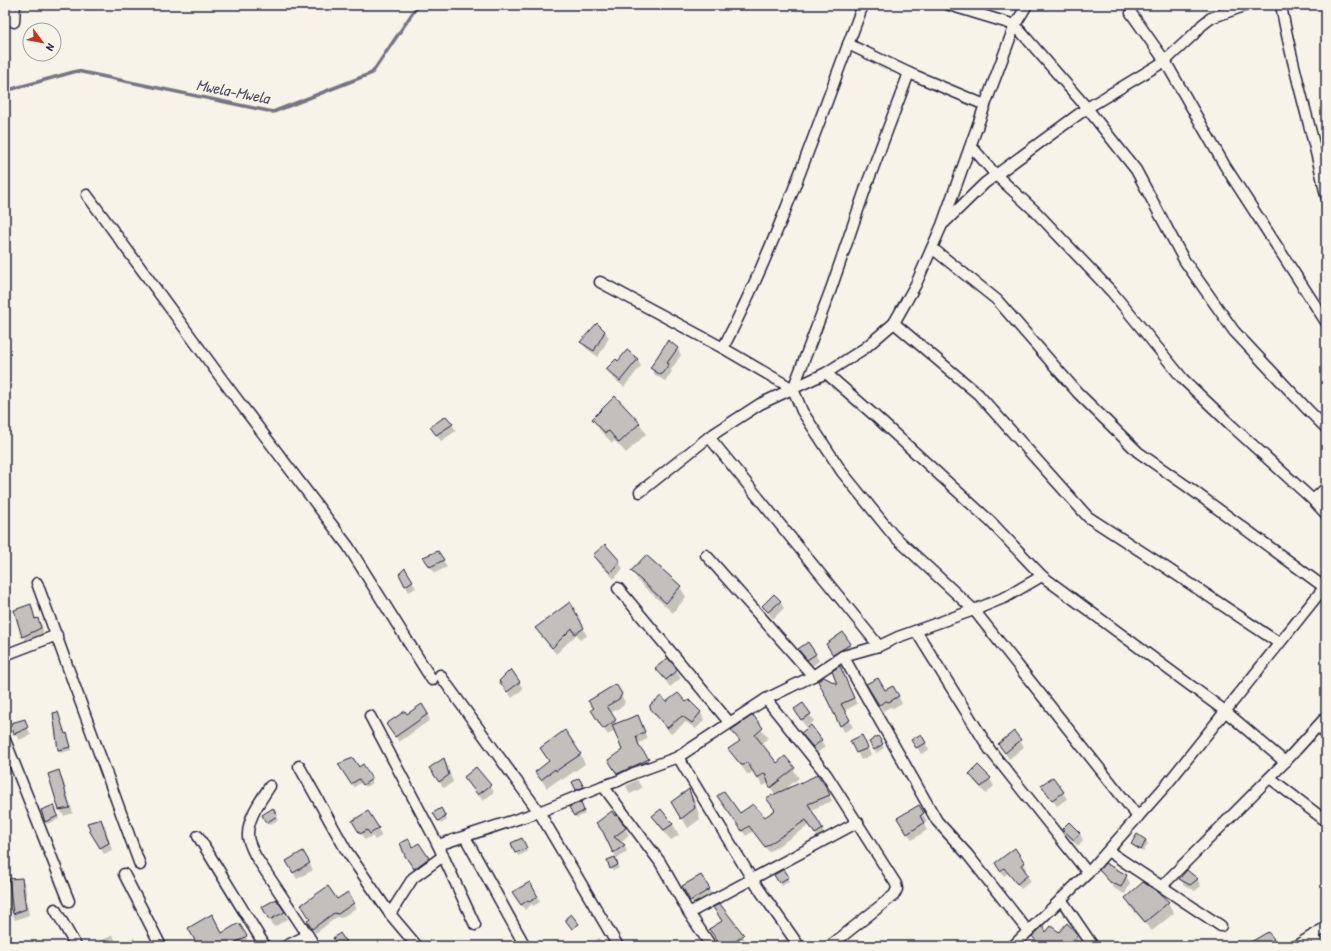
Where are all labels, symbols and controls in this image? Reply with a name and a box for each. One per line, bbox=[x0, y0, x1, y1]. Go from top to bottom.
north arrow bbox=[22, 22, 62, 62]
text: N bbox=[43, 41, 58, 54]
water label: Mwela-Mwela bbox=[195, 73, 273, 109]

